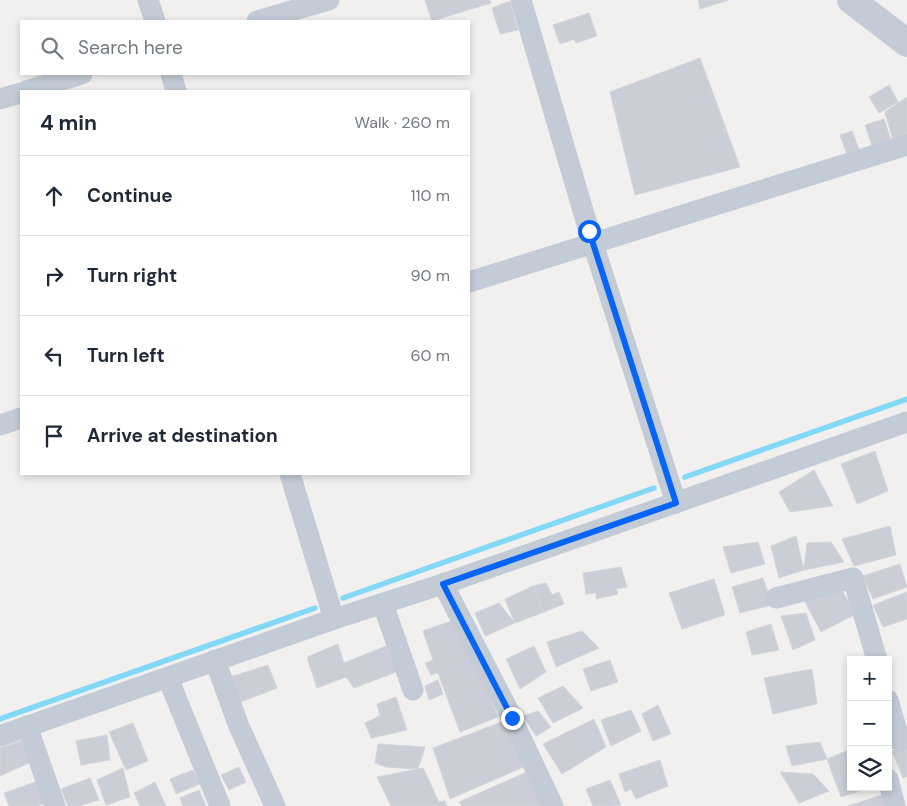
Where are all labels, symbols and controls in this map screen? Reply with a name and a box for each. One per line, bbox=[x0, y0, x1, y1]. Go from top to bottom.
search box bbox=[20, 20, 470, 75]
icon: search bbox=[38, 34, 66, 62]
text: Search here bbox=[78, 35, 183, 60]
text: 4 min bbox=[40, 109, 97, 137]
text: Walk · 260 m bbox=[355, 112, 450, 133]
icon: ahead bbox=[40, 182, 68, 210]
text: Continue bbox=[87, 183, 173, 208]
text: 110 m bbox=[411, 185, 450, 206]
route start bbox=[578, 220, 601, 243]
icon: right bbox=[40, 262, 68, 290]
text: Turn right bbox=[87, 263, 177, 288]
text: 90 m bbox=[410, 265, 450, 286]
icon: left bbox=[40, 342, 68, 370]
text: Turn left bbox=[87, 343, 165, 368]
text: 60 m bbox=[410, 345, 450, 366]
icon: arrive bbox=[40, 422, 68, 450]
text: Arrive at destination bbox=[87, 423, 278, 448]
map controls bbox=[847, 656, 892, 791]
button: + bbox=[847, 656, 892, 701]
button: − bbox=[847, 701, 892, 746]
route end bbox=[501, 707, 524, 730]
button: layers bbox=[847, 746, 892, 791]

